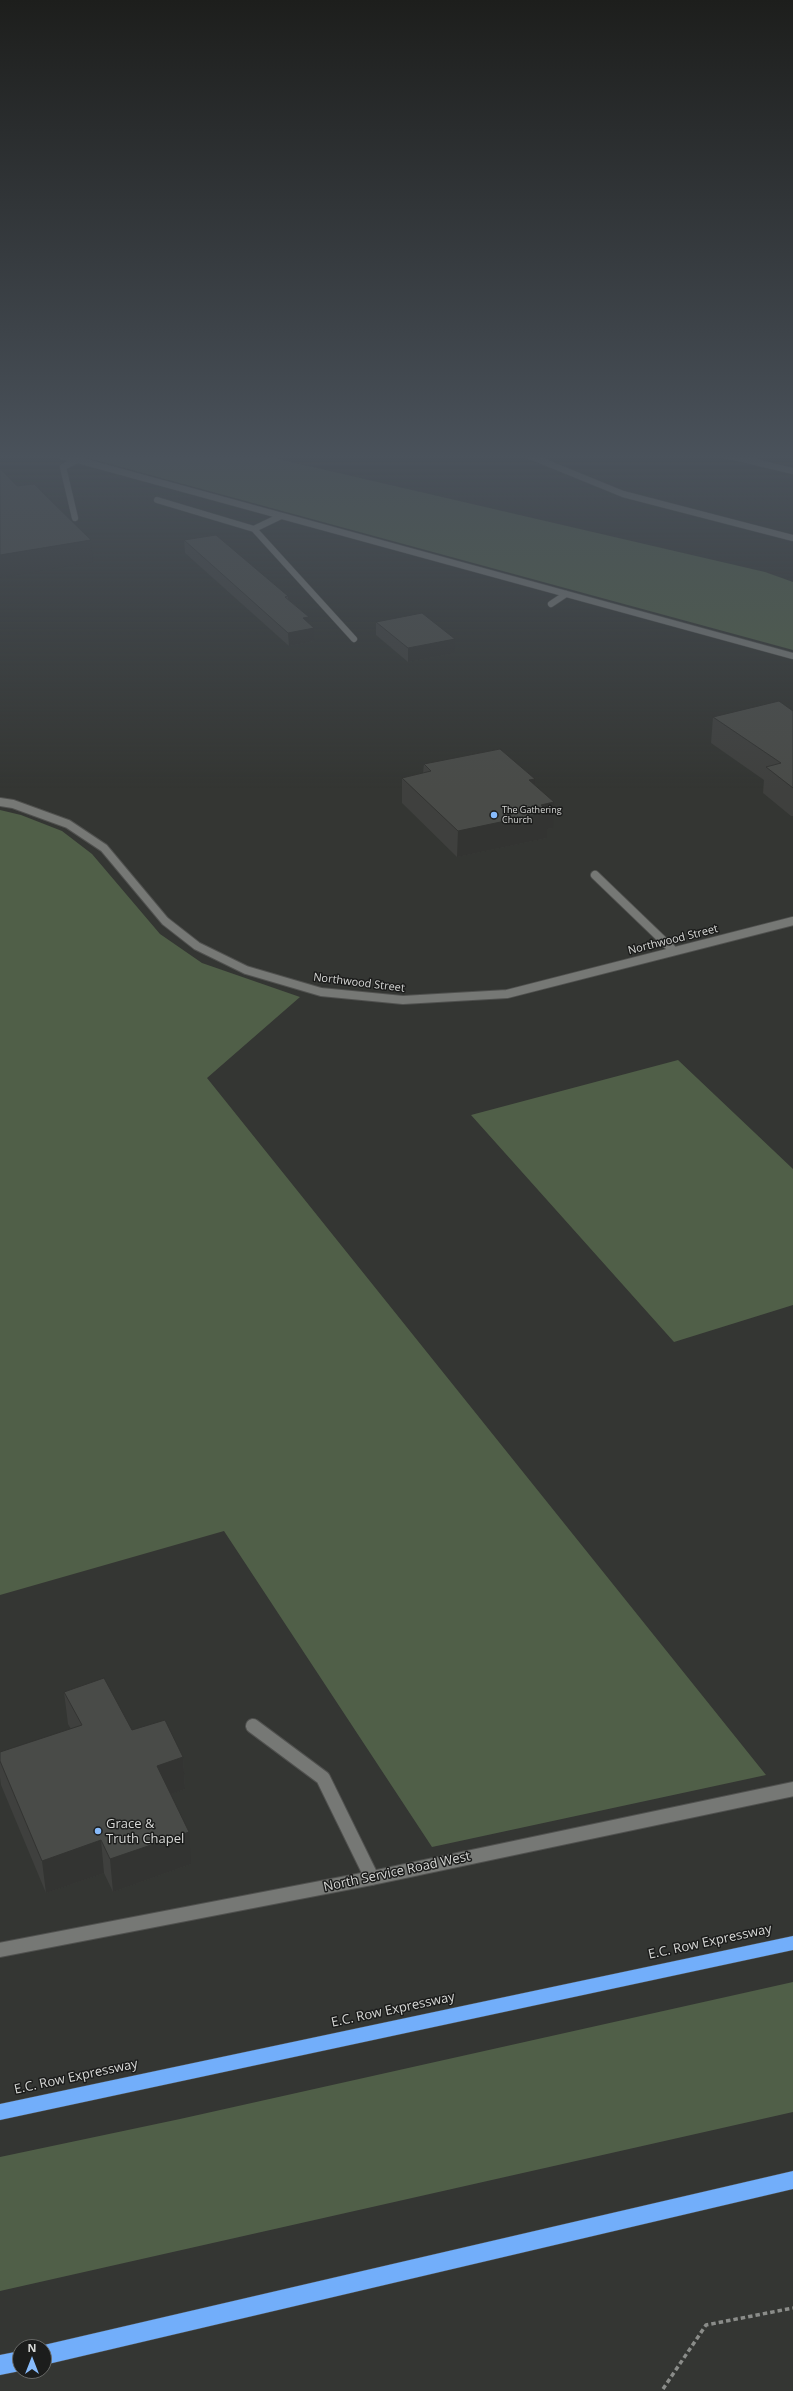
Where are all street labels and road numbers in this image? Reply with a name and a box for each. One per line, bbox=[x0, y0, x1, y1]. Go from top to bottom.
street label: Northwood Street bbox=[627, 922, 719, 958]
street label: Northwood Street bbox=[312, 971, 406, 995]
street label: North Service Road West bbox=[322, 1849, 472, 1895]
street label: E.C. Row Expressway bbox=[647, 1921, 773, 1963]
street label: E.C. Row Expressway bbox=[330, 1989, 456, 2031]
street label: E.C. Row Expressway bbox=[13, 2056, 139, 2098]

